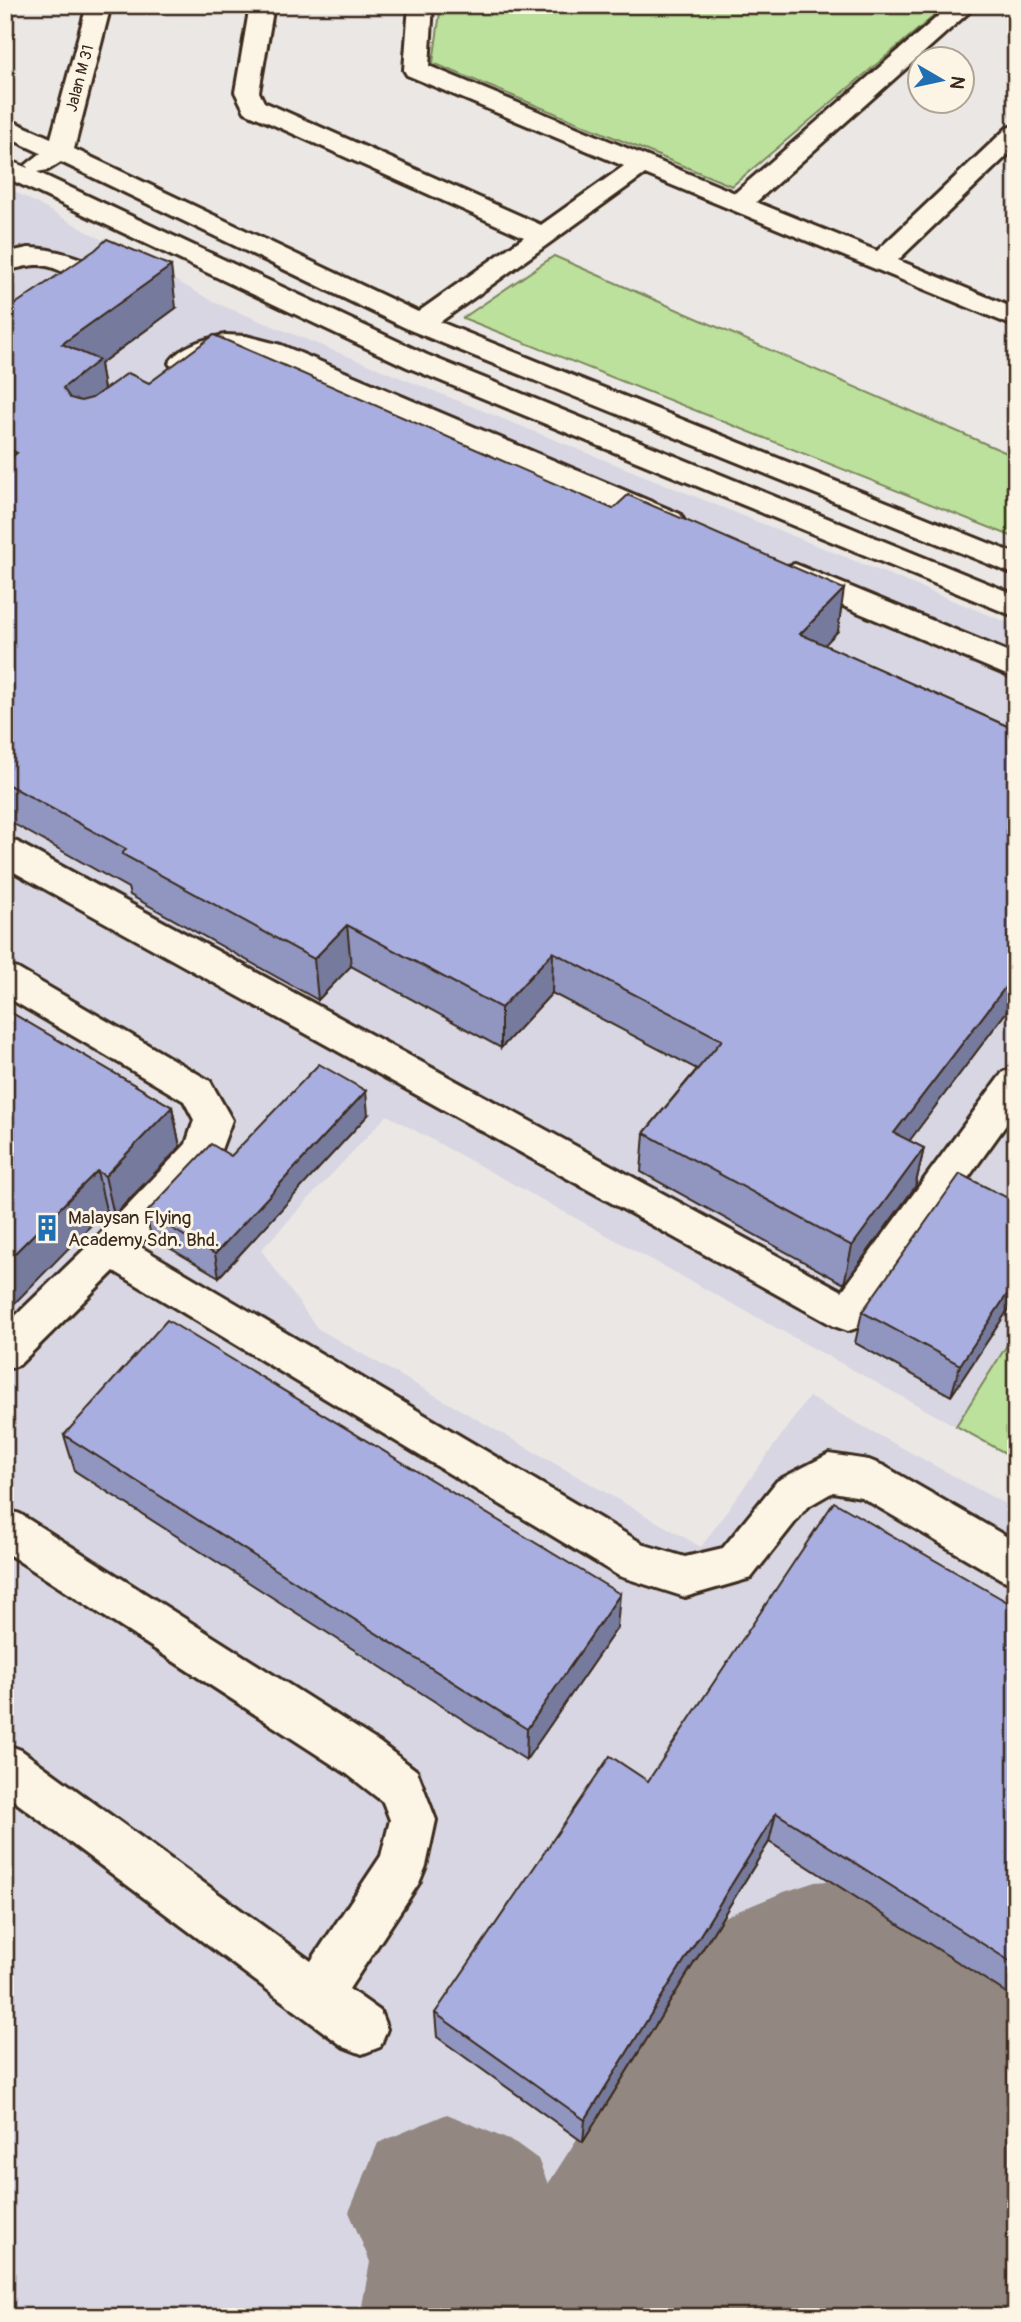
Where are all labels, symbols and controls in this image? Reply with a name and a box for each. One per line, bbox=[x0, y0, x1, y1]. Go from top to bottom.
street label: Jalan M 31 bbox=[61, 43, 98, 114]
north arrow bbox=[906, 46, 976, 116]
text: N bbox=[944, 74, 970, 91]
place label: Malaysan Flying Academy Sdn. Bhd. bbox=[68, 1206, 219, 1252]
building icon: Malaysan Flying Academy Sdn. Bhd. bbox=[32, 1213, 62, 1243]

